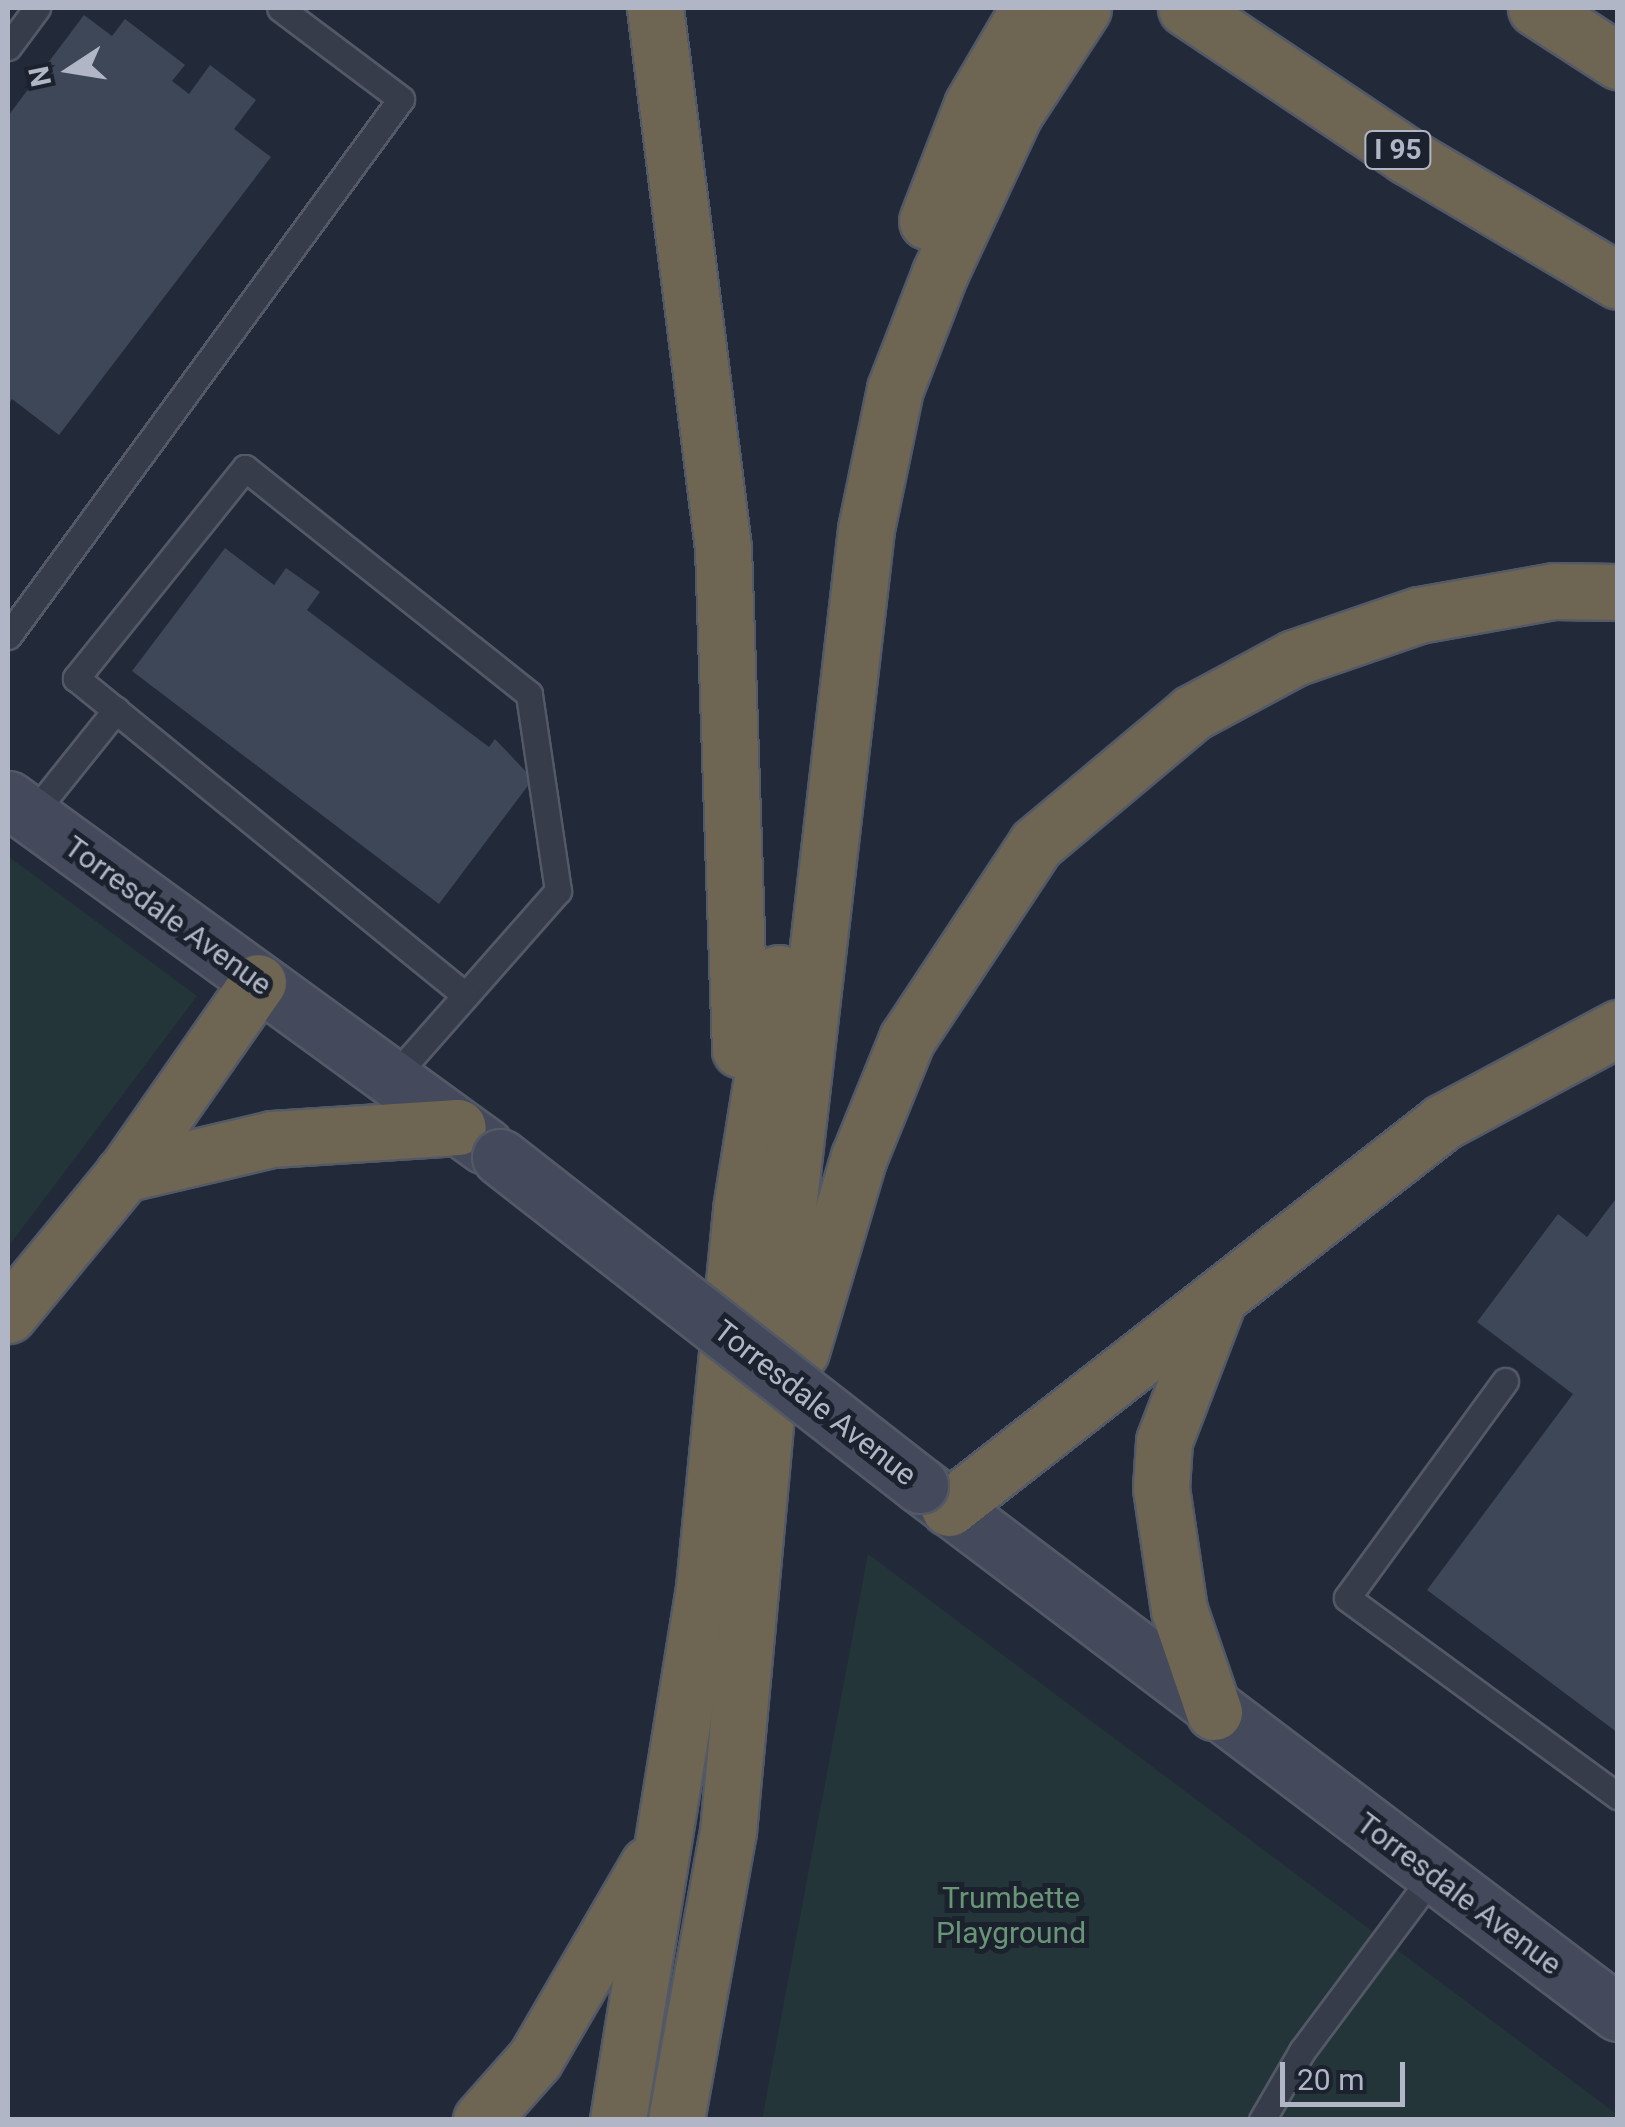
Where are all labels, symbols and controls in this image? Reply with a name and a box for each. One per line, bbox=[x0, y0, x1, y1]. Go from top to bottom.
north arrow bbox=[20, 20, 120, 120]
text: N bbox=[22, 63, 58, 89]
road number: I 95 bbox=[1363, 127, 1433, 173]
street label: Torresdale Avenue bbox=[58, 829, 278, 1003]
street label: Torresdale Avenue bbox=[707, 1313, 923, 1493]
street label: Torresdale Avenue bbox=[1350, 1805, 1568, 1983]
park label: Trumbette Playground bbox=[936, 1880, 1086, 1950]
scale bar bbox=[1285, 2042, 1410, 2104]
text: 20 m bbox=[1297, 2062, 1364, 2097]

